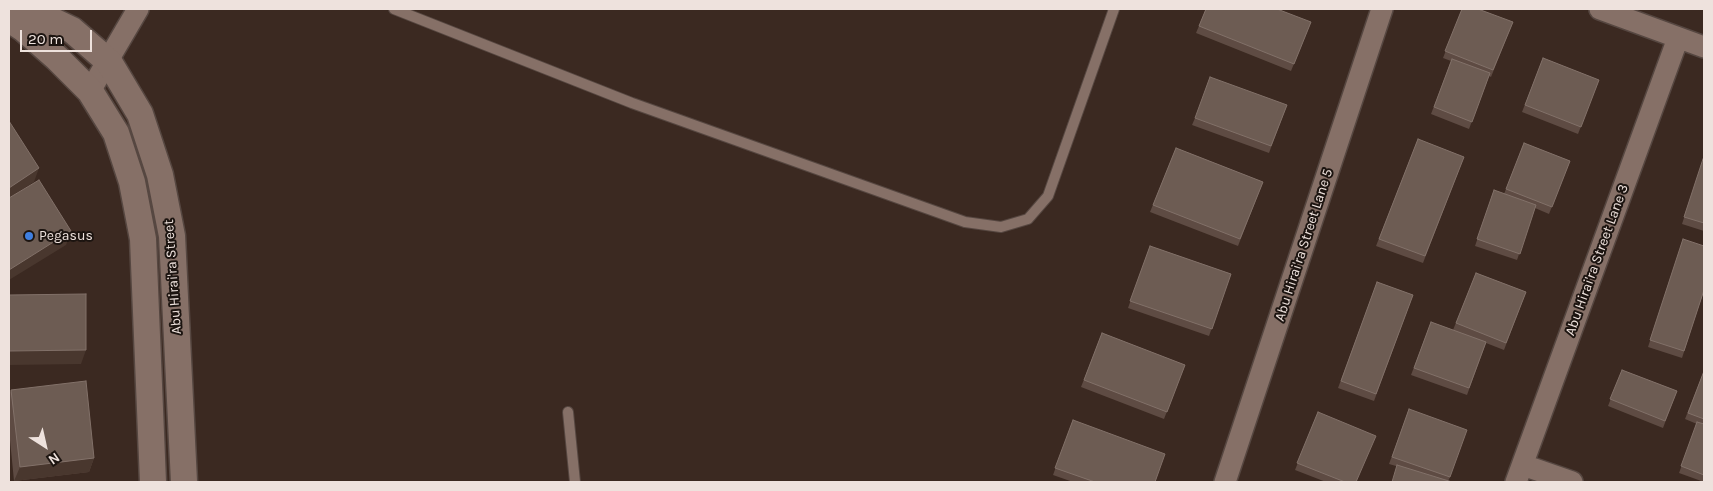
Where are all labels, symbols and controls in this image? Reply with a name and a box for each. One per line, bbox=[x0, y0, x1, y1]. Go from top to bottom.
scale bar bbox=[22, 20, 95, 52]
text: 20 m bbox=[28, 30, 63, 48]
street label: Abu Hirai'ra Street Lane 5 bbox=[1271, 167, 1337, 323]
street label: Abu Hirai'ra Street Lane 3 bbox=[1562, 182, 1632, 338]
street label: Abu Hirai'ra Street bbox=[161, 219, 185, 335]
place label: Pegasus bbox=[39, 228, 93, 244]
marker: Pegasus bbox=[23, 230, 35, 242]
north arrow bbox=[20, 421, 70, 471]
text: N bbox=[45, 449, 63, 469]

